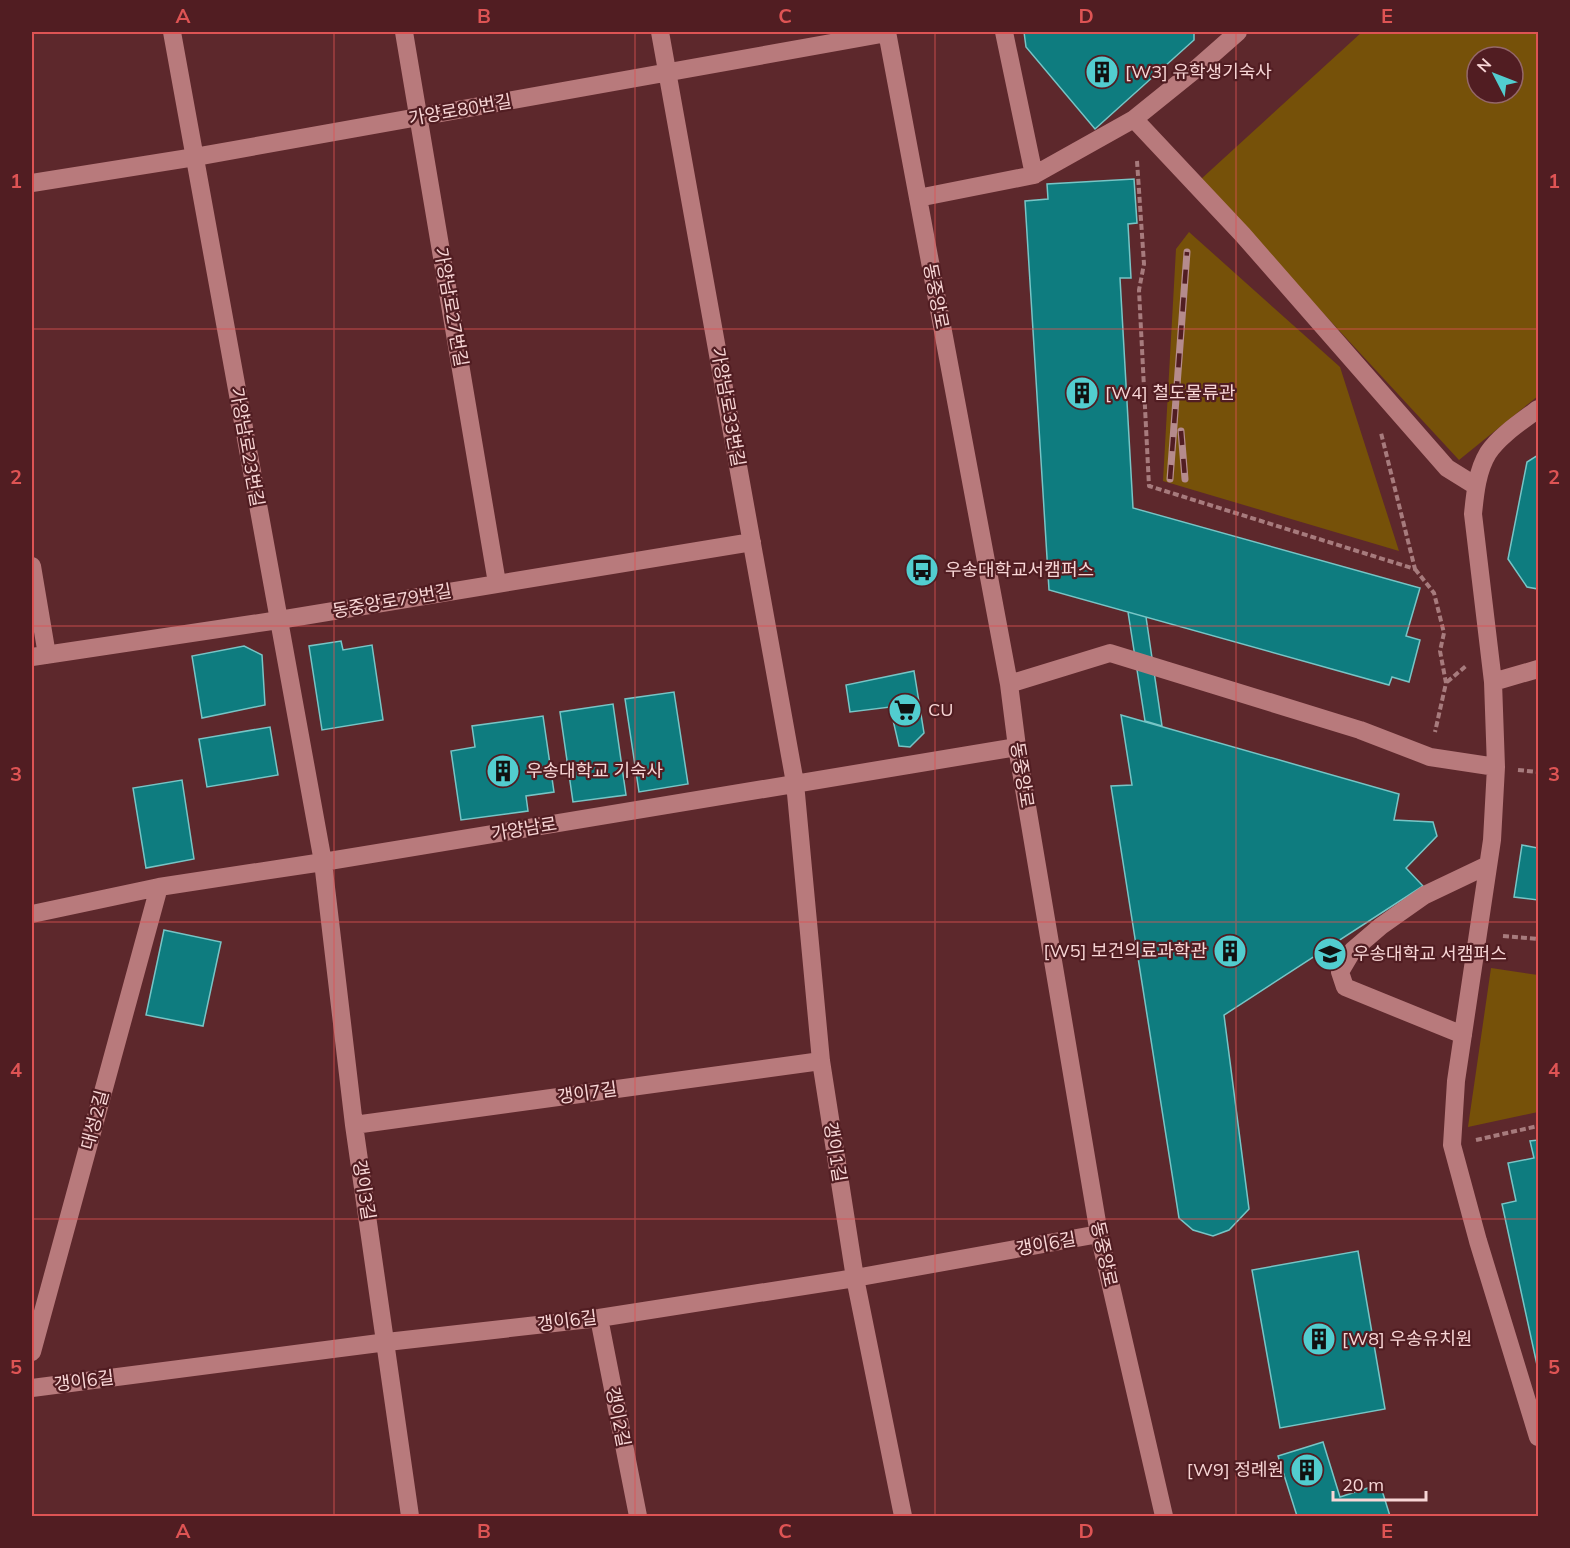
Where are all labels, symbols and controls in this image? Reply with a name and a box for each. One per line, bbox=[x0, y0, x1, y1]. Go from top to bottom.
text: A bbox=[176, 3, 191, 28]
text: B bbox=[477, 3, 491, 28]
text: C bbox=[778, 3, 792, 28]
text: D bbox=[1078, 3, 1094, 28]
text: E bbox=[1381, 3, 1393, 28]
north arrow bbox=[1465, 45, 1525, 105]
building icon: [W3] 유학생기숙사 bbox=[1084, 54, 1120, 90]
text: N bbox=[1472, 54, 1495, 76]
place label: [W3] 유학생기숙사 bbox=[1125, 60, 1272, 83]
street label: 가양로80번길 bbox=[407, 89, 513, 130]
text: 1 bbox=[10, 168, 22, 193]
text: 1 bbox=[1548, 168, 1560, 193]
street label: 가양남로27번길 bbox=[430, 245, 473, 368]
street label: 동중앙로 bbox=[919, 261, 954, 331]
street label: 가양남로33번길 bbox=[707, 345, 750, 468]
building icon: [W4] 철도물류관 bbox=[1064, 375, 1100, 411]
place label: [W4] 철도물류관 bbox=[1105, 381, 1236, 404]
street label: 가양남로23번길 bbox=[226, 385, 269, 508]
text: 2 bbox=[10, 464, 22, 489]
text: 2 bbox=[1548, 464, 1560, 489]
bus stop icon: 우송대학교서캠퍼스 bbox=[904, 552, 940, 588]
place label: 우송대학교서캠퍼스 bbox=[945, 558, 1094, 581]
street label: 동중앙로79번길 bbox=[330, 579, 453, 622]
supermarket icon: CU bbox=[887, 692, 923, 728]
place label: CU bbox=[928, 698, 953, 721]
street label: 동중앙로 bbox=[1006, 740, 1039, 809]
building icon: 우송대학교 기숙사 bbox=[485, 753, 521, 789]
place label: 우송대학교 기숙사 bbox=[526, 759, 664, 782]
text: 3 bbox=[10, 761, 22, 786]
text: 3 bbox=[1548, 761, 1560, 786]
street label: 가양남로 bbox=[489, 812, 558, 845]
building icon: [W5] 보건의료과학관 bbox=[1212, 933, 1248, 969]
school or university icon: 우송대학교 서캠퍼스 bbox=[1312, 936, 1348, 972]
place label: [W5] 보건의료과학관 bbox=[1044, 939, 1207, 962]
place label: 우송대학교 서캠퍼스 bbox=[1353, 942, 1507, 965]
text: 4 bbox=[10, 1057, 22, 1082]
text: 4 bbox=[1548, 1057, 1560, 1082]
street label: 갱이7길 bbox=[555, 1077, 618, 1108]
street label: 대성2길 bbox=[76, 1088, 113, 1152]
street label: 갱이1길 bbox=[819, 1120, 852, 1184]
street label: 갱이3길 bbox=[348, 1158, 381, 1222]
street label: 동중앙로 bbox=[1086, 1219, 1123, 1289]
street label: 갱이6길 bbox=[1014, 1227, 1078, 1260]
street label: 갱이6길 bbox=[536, 1305, 598, 1336]
building icon: [W8] 우송유치원 bbox=[1301, 1321, 1337, 1357]
place label: [W8] 우송유치원 bbox=[1342, 1327, 1472, 1350]
text: 5 bbox=[10, 1354, 22, 1379]
text: 5 bbox=[1548, 1354, 1560, 1379]
street label: 갱이6길 bbox=[53, 1365, 115, 1396]
street label: 갱이2길 bbox=[601, 1385, 636, 1449]
building icon: [W9] 정례원 bbox=[1289, 1452, 1325, 1488]
place label: [W9] 정례원 bbox=[1187, 1458, 1284, 1481]
scale bar bbox=[1333, 1464, 1426, 1502]
text: 20 m bbox=[1342, 1473, 1384, 1496]
text: A bbox=[176, 1518, 191, 1543]
text: B bbox=[477, 1518, 491, 1543]
text: C bbox=[778, 1518, 792, 1543]
text: D bbox=[1078, 1518, 1094, 1543]
text: E bbox=[1381, 1518, 1393, 1543]

